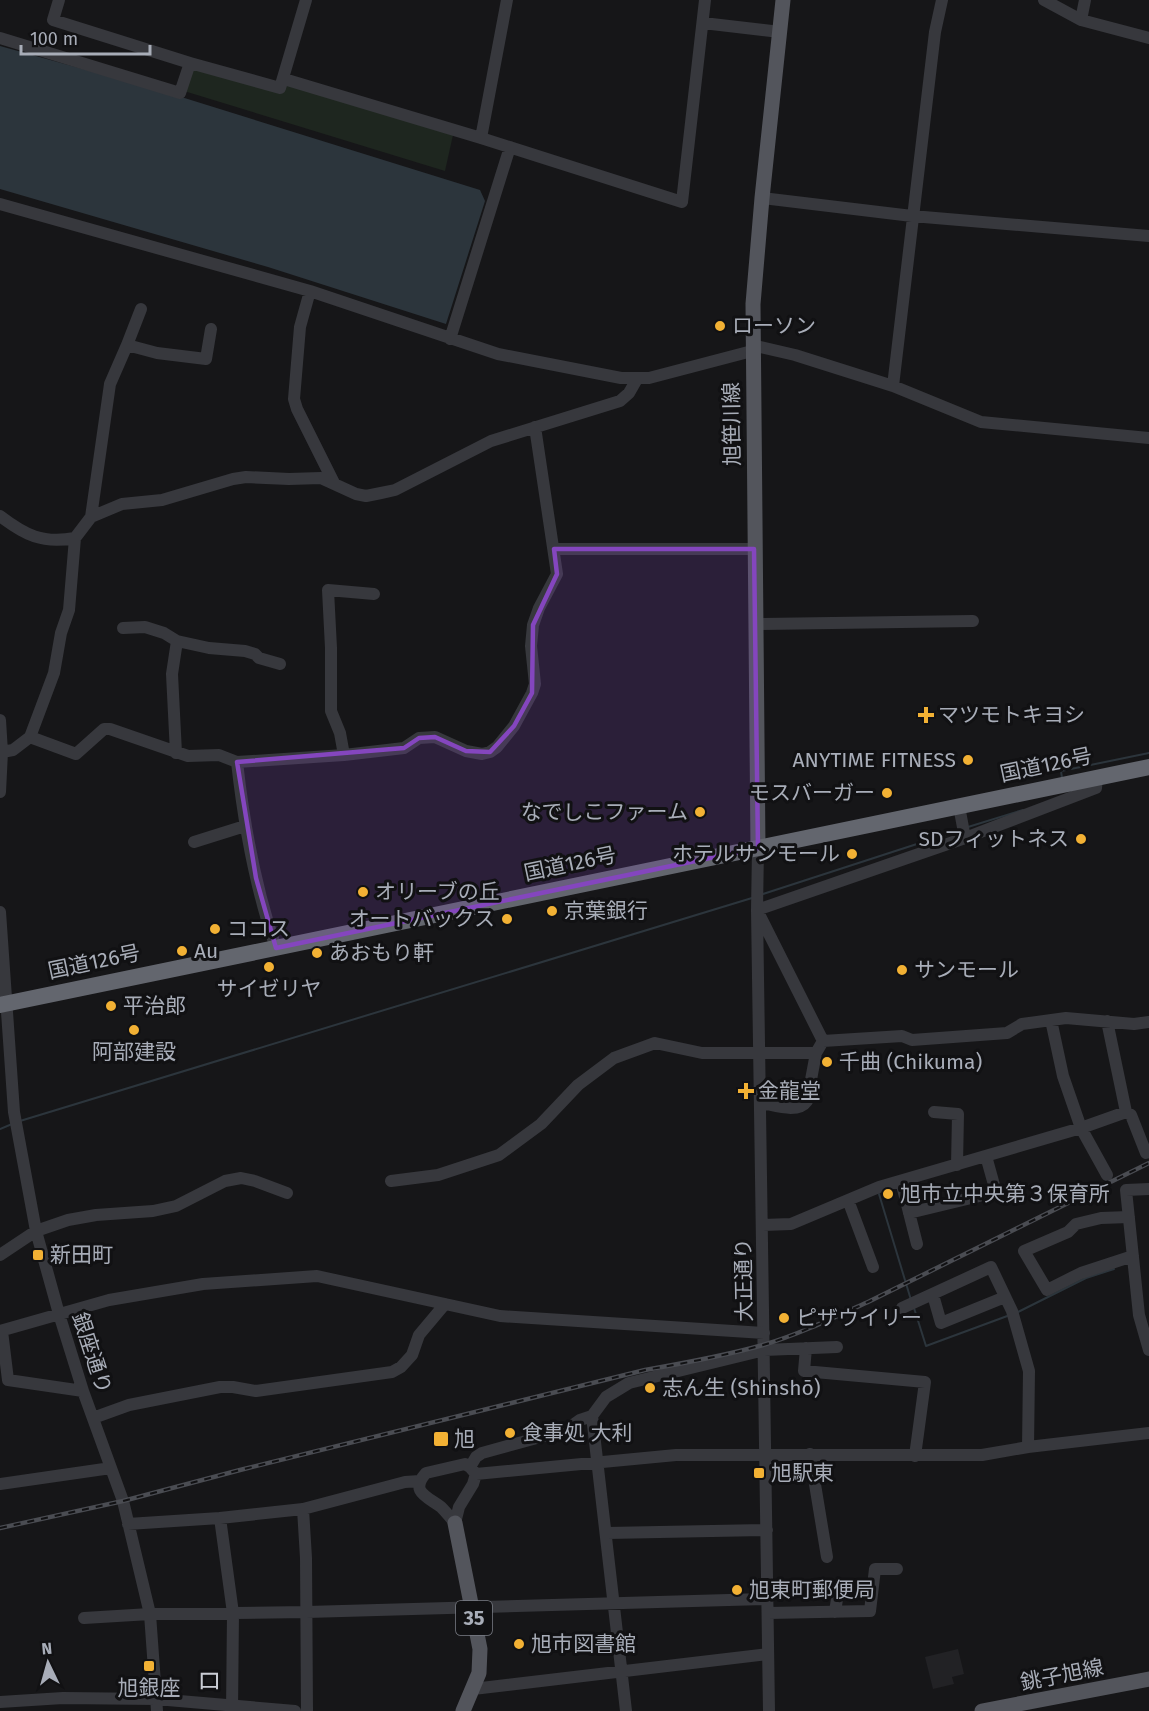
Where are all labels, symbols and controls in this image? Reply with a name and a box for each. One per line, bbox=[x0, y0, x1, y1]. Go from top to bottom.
scale bar bbox=[21, 18, 150, 56]
text: 100 m bbox=[30, 28, 78, 50]
place label: ローソン bbox=[732, 313, 816, 339]
marker: ローソン bbox=[713, 319, 727, 333]
street label: 旭笹川線 bbox=[718, 382, 746, 466]
place label: マツモトキヨシ bbox=[938, 702, 1085, 728]
marker: マツモトキヨシ bbox=[919, 708, 933, 722]
street label: 国道126号 bbox=[997, 743, 1095, 787]
place label: ANYTIME FITNESS bbox=[793, 747, 956, 773]
marker: ANYTIME FITNESS bbox=[961, 753, 975, 767]
place label: モスバーガー bbox=[749, 780, 875, 806]
marker: モスバーガー bbox=[880, 786, 894, 800]
place label: なでしこファーム bbox=[521, 799, 688, 825]
marker: なでしこファーム bbox=[693, 805, 707, 819]
place label: SDフィットネス bbox=[918, 826, 1069, 852]
marker: SDフィットネス bbox=[1074, 832, 1088, 846]
place label: ホテルサンモール bbox=[672, 841, 840, 867]
street label: 国道126号 bbox=[521, 842, 619, 886]
marker: ホテルサンモール bbox=[845, 847, 859, 861]
place label: オリーブの丘 bbox=[375, 879, 500, 905]
marker: オリーブの丘 bbox=[356, 885, 370, 899]
place label: 京葉銀行 bbox=[564, 898, 648, 924]
marker: 京葉銀行 bbox=[545, 904, 559, 918]
place label: オートバックス bbox=[349, 906, 495, 932]
marker: オートバックス bbox=[500, 912, 514, 926]
place label: ココス bbox=[227, 916, 290, 942]
marker: ココス bbox=[208, 922, 222, 936]
place label: Au bbox=[194, 938, 218, 964]
street label: 国道126号 bbox=[45, 940, 143, 984]
place label: あおもり軒 bbox=[329, 940, 434, 966]
marker: Au bbox=[175, 944, 189, 958]
marker: あおもり軒 bbox=[310, 946, 324, 960]
place label: サンモール bbox=[914, 957, 1019, 983]
marker: サイゼリヤ bbox=[262, 960, 276, 974]
marker: サンモール bbox=[895, 963, 909, 977]
place label: サイゼリヤ bbox=[217, 976, 322, 1002]
place label: 平治郎 bbox=[123, 993, 186, 1019]
marker: 平治郎 bbox=[104, 999, 118, 1013]
marker: 阿部建設 bbox=[127, 1023, 141, 1037]
place label: 阿部建設 bbox=[92, 1039, 176, 1065]
place label: 千曲 (Chikuma) bbox=[839, 1049, 982, 1075]
marker: 千曲 (Chikuma) bbox=[820, 1055, 834, 1069]
place label: 金龍堂 bbox=[758, 1078, 821, 1104]
marker: 金龍堂 bbox=[739, 1084, 753, 1098]
place label: 旭市立中央第３保育所 bbox=[900, 1181, 1110, 1207]
marker: 旭市立中央第３保育所 bbox=[881, 1187, 895, 1201]
street label: 大正通り bbox=[730, 1238, 758, 1322]
place label: 新田町 bbox=[50, 1242, 113, 1268]
marker: 新田町 bbox=[31, 1248, 45, 1262]
place label: ピザウイリー bbox=[796, 1305, 922, 1331]
street label: 銀座通り bbox=[67, 1309, 117, 1397]
marker: ピザウイリー bbox=[777, 1311, 791, 1325]
place label: 志ん生 (Shinshō) bbox=[662, 1375, 821, 1401]
marker: 志ん生 (Shinshō) bbox=[643, 1381, 657, 1395]
place label: 食事処 大利 bbox=[522, 1420, 633, 1446]
place label: 旭 bbox=[454, 1426, 475, 1452]
marker: 食事処 大利 bbox=[503, 1426, 517, 1440]
marker: 旭 bbox=[432, 1430, 450, 1448]
place label: 旭駅東 bbox=[771, 1460, 834, 1486]
marker: 旭駅東 bbox=[752, 1466, 766, 1480]
place label: 旭東町郵便局 bbox=[749, 1577, 875, 1603]
marker: 旭東町郵便局 bbox=[730, 1583, 744, 1597]
road number: 35 bbox=[456, 1601, 492, 1635]
place label: 旭市図書館 bbox=[531, 1631, 636, 1657]
north arrow bbox=[18, 1633, 78, 1693]
marker: 旭市図書館 bbox=[512, 1637, 526, 1651]
text: N bbox=[41, 1639, 53, 1658]
street label: 銚子旭線 bbox=[1018, 1654, 1106, 1696]
marker: 旭銀座 bbox=[142, 1659, 156, 1673]
district label: ロ bbox=[197, 1667, 221, 1695]
place label: 旭銀座 bbox=[118, 1675, 181, 1701]

